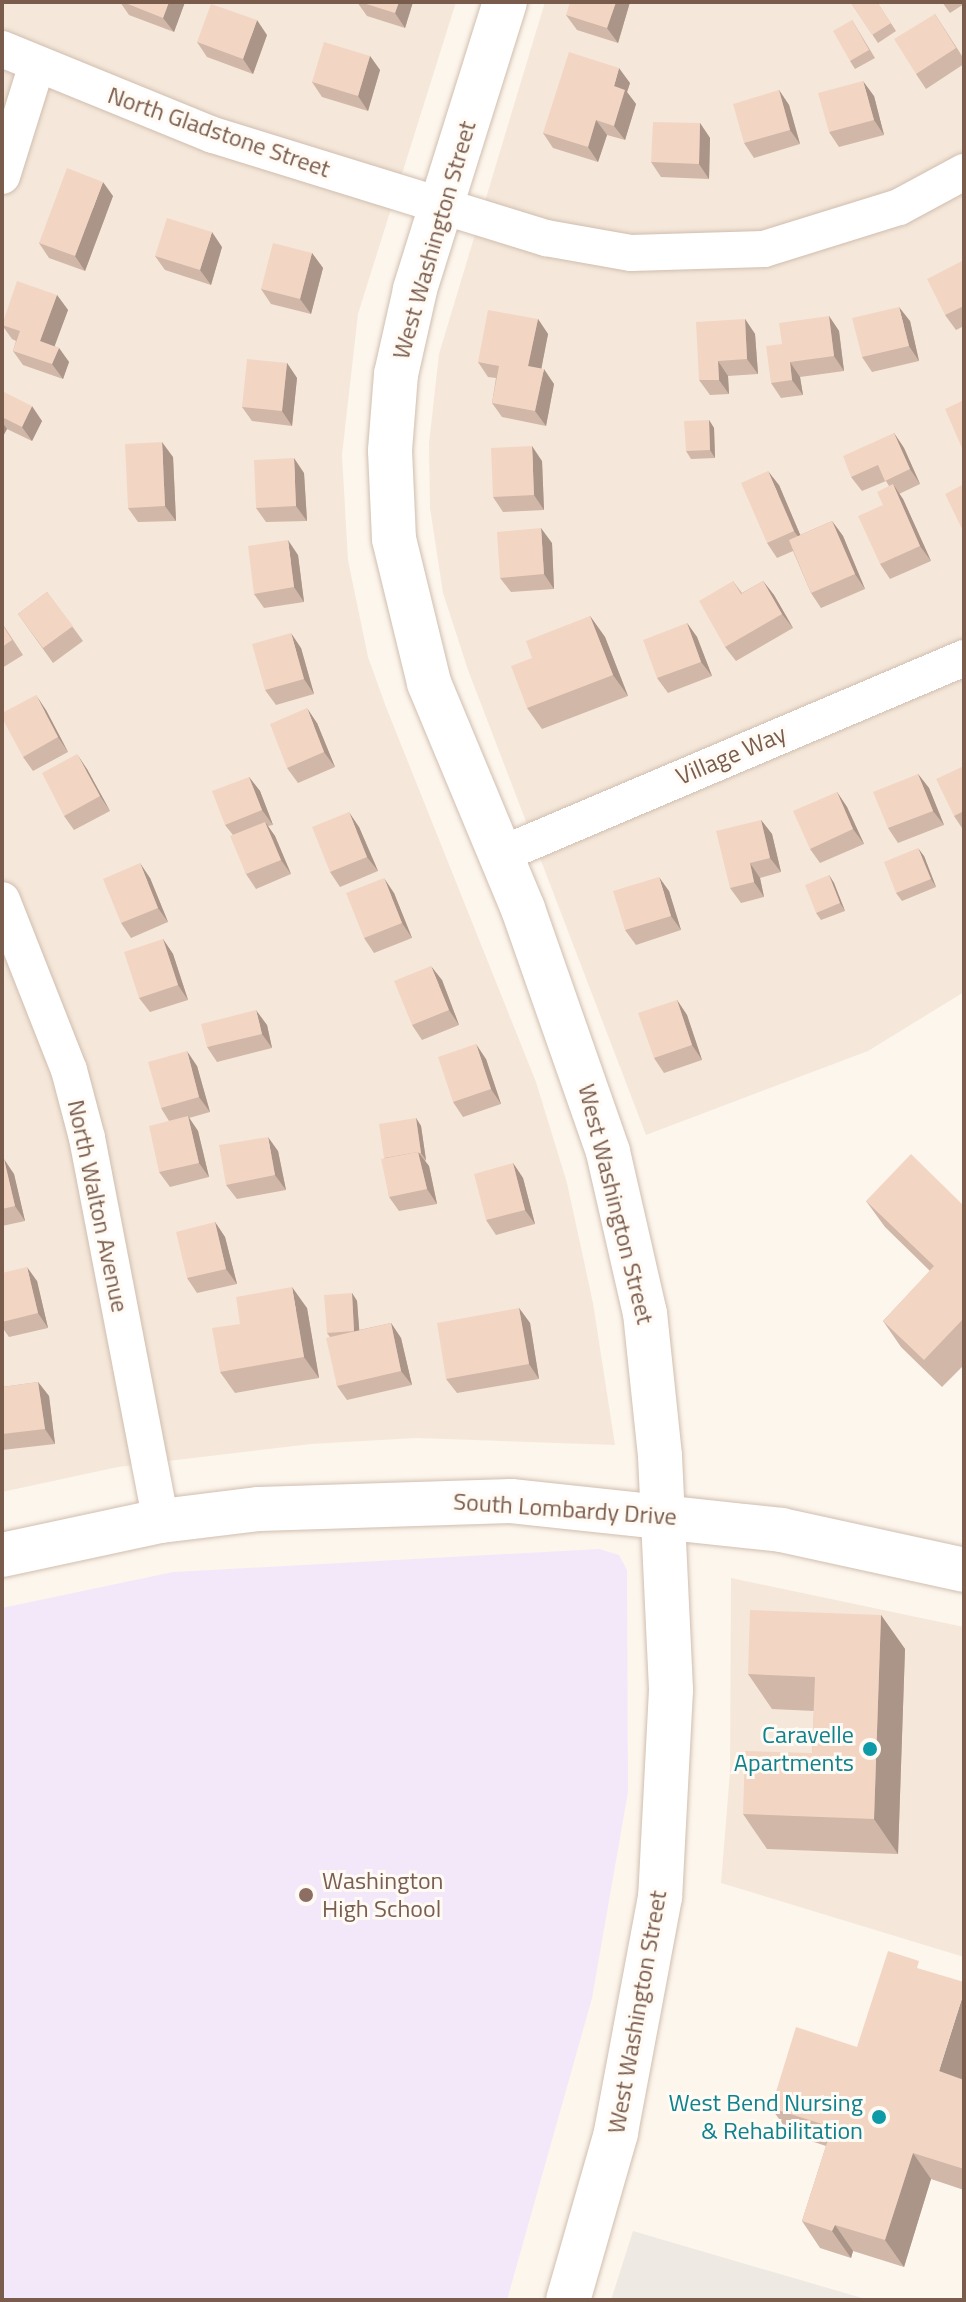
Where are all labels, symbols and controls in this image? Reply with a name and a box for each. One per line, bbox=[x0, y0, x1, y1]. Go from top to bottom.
street label: North Gladstone Street bbox=[104, 80, 334, 184]
street label: West Washington Street bbox=[386, 118, 482, 362]
street label: Village Way bbox=[672, 719, 790, 791]
street label: West Washington Street bbox=[572, 1081, 660, 1327]
street label: North Walton Avenue bbox=[61, 1097, 135, 1315]
street label: South Lombardy Drive bbox=[452, 1487, 678, 1531]
place label: Caravelle Apartments bbox=[734, 1721, 854, 1777]
marker: Caravelle Apartments bbox=[861, 1740, 879, 1758]
place label: Washington High School bbox=[322, 1867, 443, 1923]
marker: Washington High School bbox=[297, 1886, 315, 1904]
street label: West Washington Street bbox=[601, 1888, 673, 2136]
place label: West Bend Nursing & Rehabilitation bbox=[669, 2089, 863, 2145]
marker: West Bend Nursing & Rehabilitation bbox=[870, 2108, 888, 2126]

